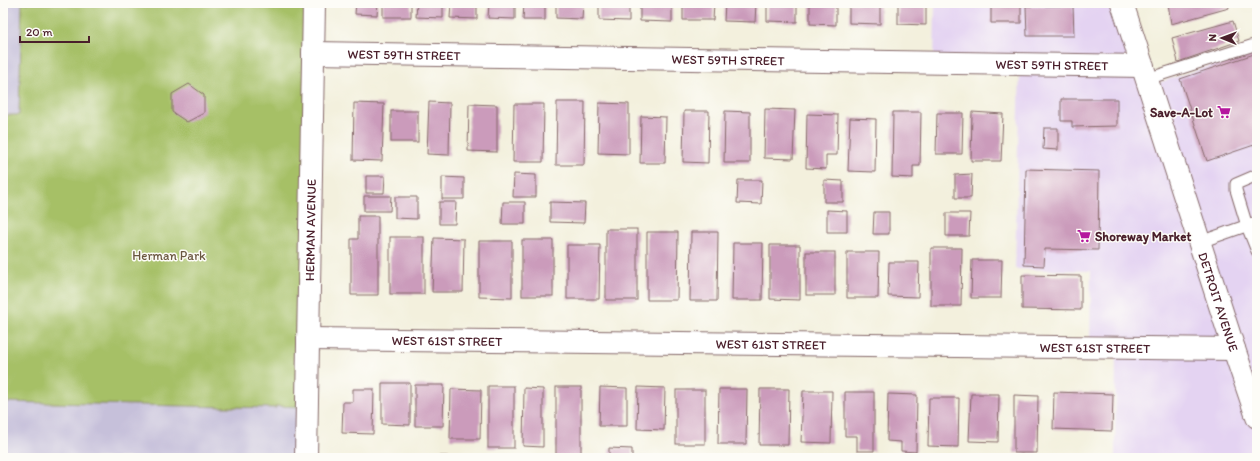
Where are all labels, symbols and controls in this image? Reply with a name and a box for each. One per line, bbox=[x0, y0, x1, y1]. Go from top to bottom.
scale bar bbox=[20, 18, 89, 44]
north arrow bbox=[1202, 18, 1242, 58]
text: 20 m bbox=[26, 25, 53, 39]
text: N bbox=[1206, 34, 1219, 42]
street label: WEST 59TH STREET bbox=[347, 47, 461, 63]
street label: WEST 59TH STREET bbox=[671, 52, 785, 68]
street label: WEST 59TH STREET bbox=[995, 57, 1109, 73]
supermarket icon: Save-A-Lot bbox=[1216, 104, 1232, 120]
place label: Save-A-Lot bbox=[1150, 105, 1213, 120]
street label: HERMAN AVENUE bbox=[302, 179, 319, 281]
supermarket icon: Shoreway Market bbox=[1076, 228, 1092, 244]
place label: Shoreway Market bbox=[1095, 229, 1191, 245]
park label: Herman Park bbox=[132, 248, 206, 263]
street label: DETROIT AVENUE bbox=[1195, 250, 1241, 353]
street label: WEST 61ST STREET bbox=[392, 333, 503, 349]
street label: WEST 61ST STREET bbox=[715, 336, 827, 353]
street label: WEST 61ST STREET bbox=[1039, 340, 1151, 356]

